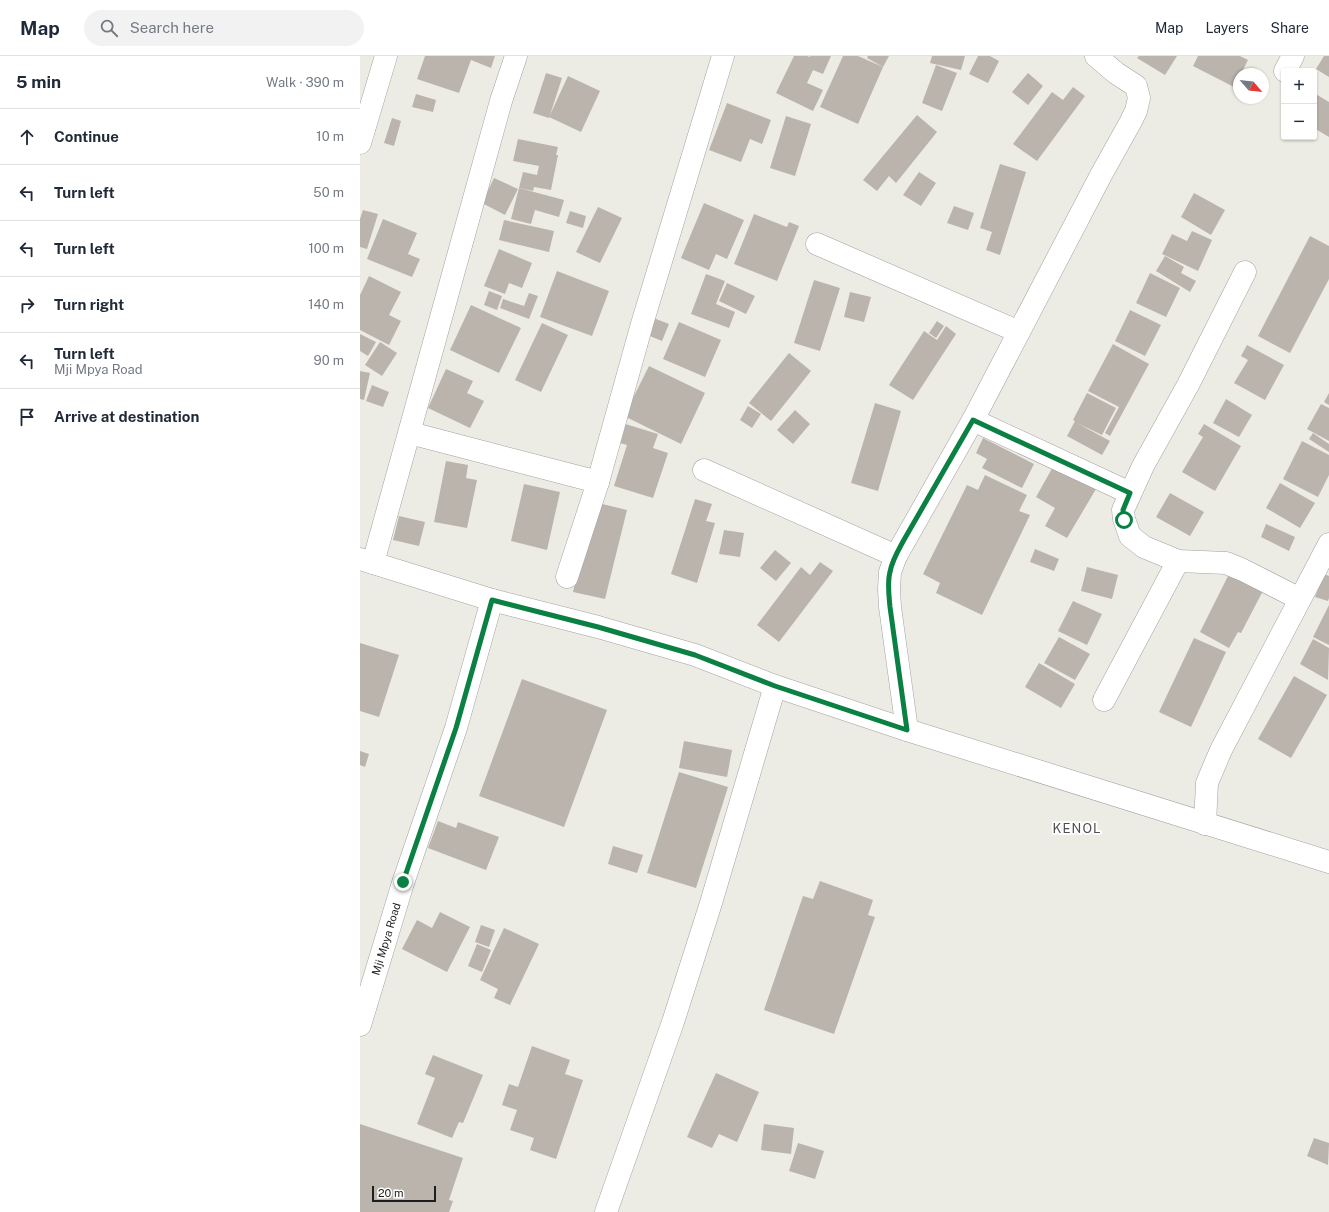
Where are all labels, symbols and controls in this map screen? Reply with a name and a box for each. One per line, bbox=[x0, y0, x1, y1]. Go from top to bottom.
search box bbox=[84, 10, 364, 46]
text: Map bbox=[20, 17, 60, 39]
icon: search bbox=[98, 17, 120, 39]
text: Search here bbox=[130, 19, 214, 36]
text: Map bbox=[1155, 20, 1183, 36]
text: Layers bbox=[1205, 20, 1249, 36]
text: Share bbox=[1271, 20, 1309, 36]
north arrow bbox=[1233, 68, 1269, 104]
map controls bbox=[1281, 68, 1317, 140]
button: + bbox=[1281, 68, 1317, 104]
text: 5 min bbox=[16, 72, 61, 92]
text: Walk · 390 m bbox=[266, 75, 344, 90]
button: − bbox=[1281, 104, 1317, 140]
icon: ahead bbox=[16, 126, 38, 148]
text: Continue bbox=[54, 128, 119, 145]
text: 10 m bbox=[316, 129, 344, 144]
icon: left bbox=[16, 182, 38, 204]
text: Turn left bbox=[54, 184, 115, 201]
text: 50 m bbox=[313, 185, 344, 200]
icon: left bbox=[16, 238, 38, 260]
text: Turn left bbox=[54, 240, 115, 257]
text: 100 m bbox=[308, 241, 344, 256]
icon: right bbox=[16, 294, 38, 316]
text: Turn right bbox=[54, 296, 124, 313]
text: 140 m bbox=[308, 297, 344, 312]
text: Turn left bbox=[54, 345, 115, 362]
icon: left bbox=[16, 350, 38, 372]
text: 90 m bbox=[314, 353, 344, 368]
text: Mji Mpya Road bbox=[54, 362, 143, 377]
icon: arrive bbox=[16, 406, 38, 428]
text: Arrive at destination bbox=[54, 408, 199, 425]
route start bbox=[1115, 511, 1133, 529]
district label: KENOL bbox=[1053, 821, 1101, 836]
route end bbox=[394, 873, 412, 891]
street label: Mji Mpya Road bbox=[369, 901, 403, 976]
scale bar bbox=[372, 1184, 436, 1203]
text: 20 m bbox=[378, 1187, 403, 1199]

